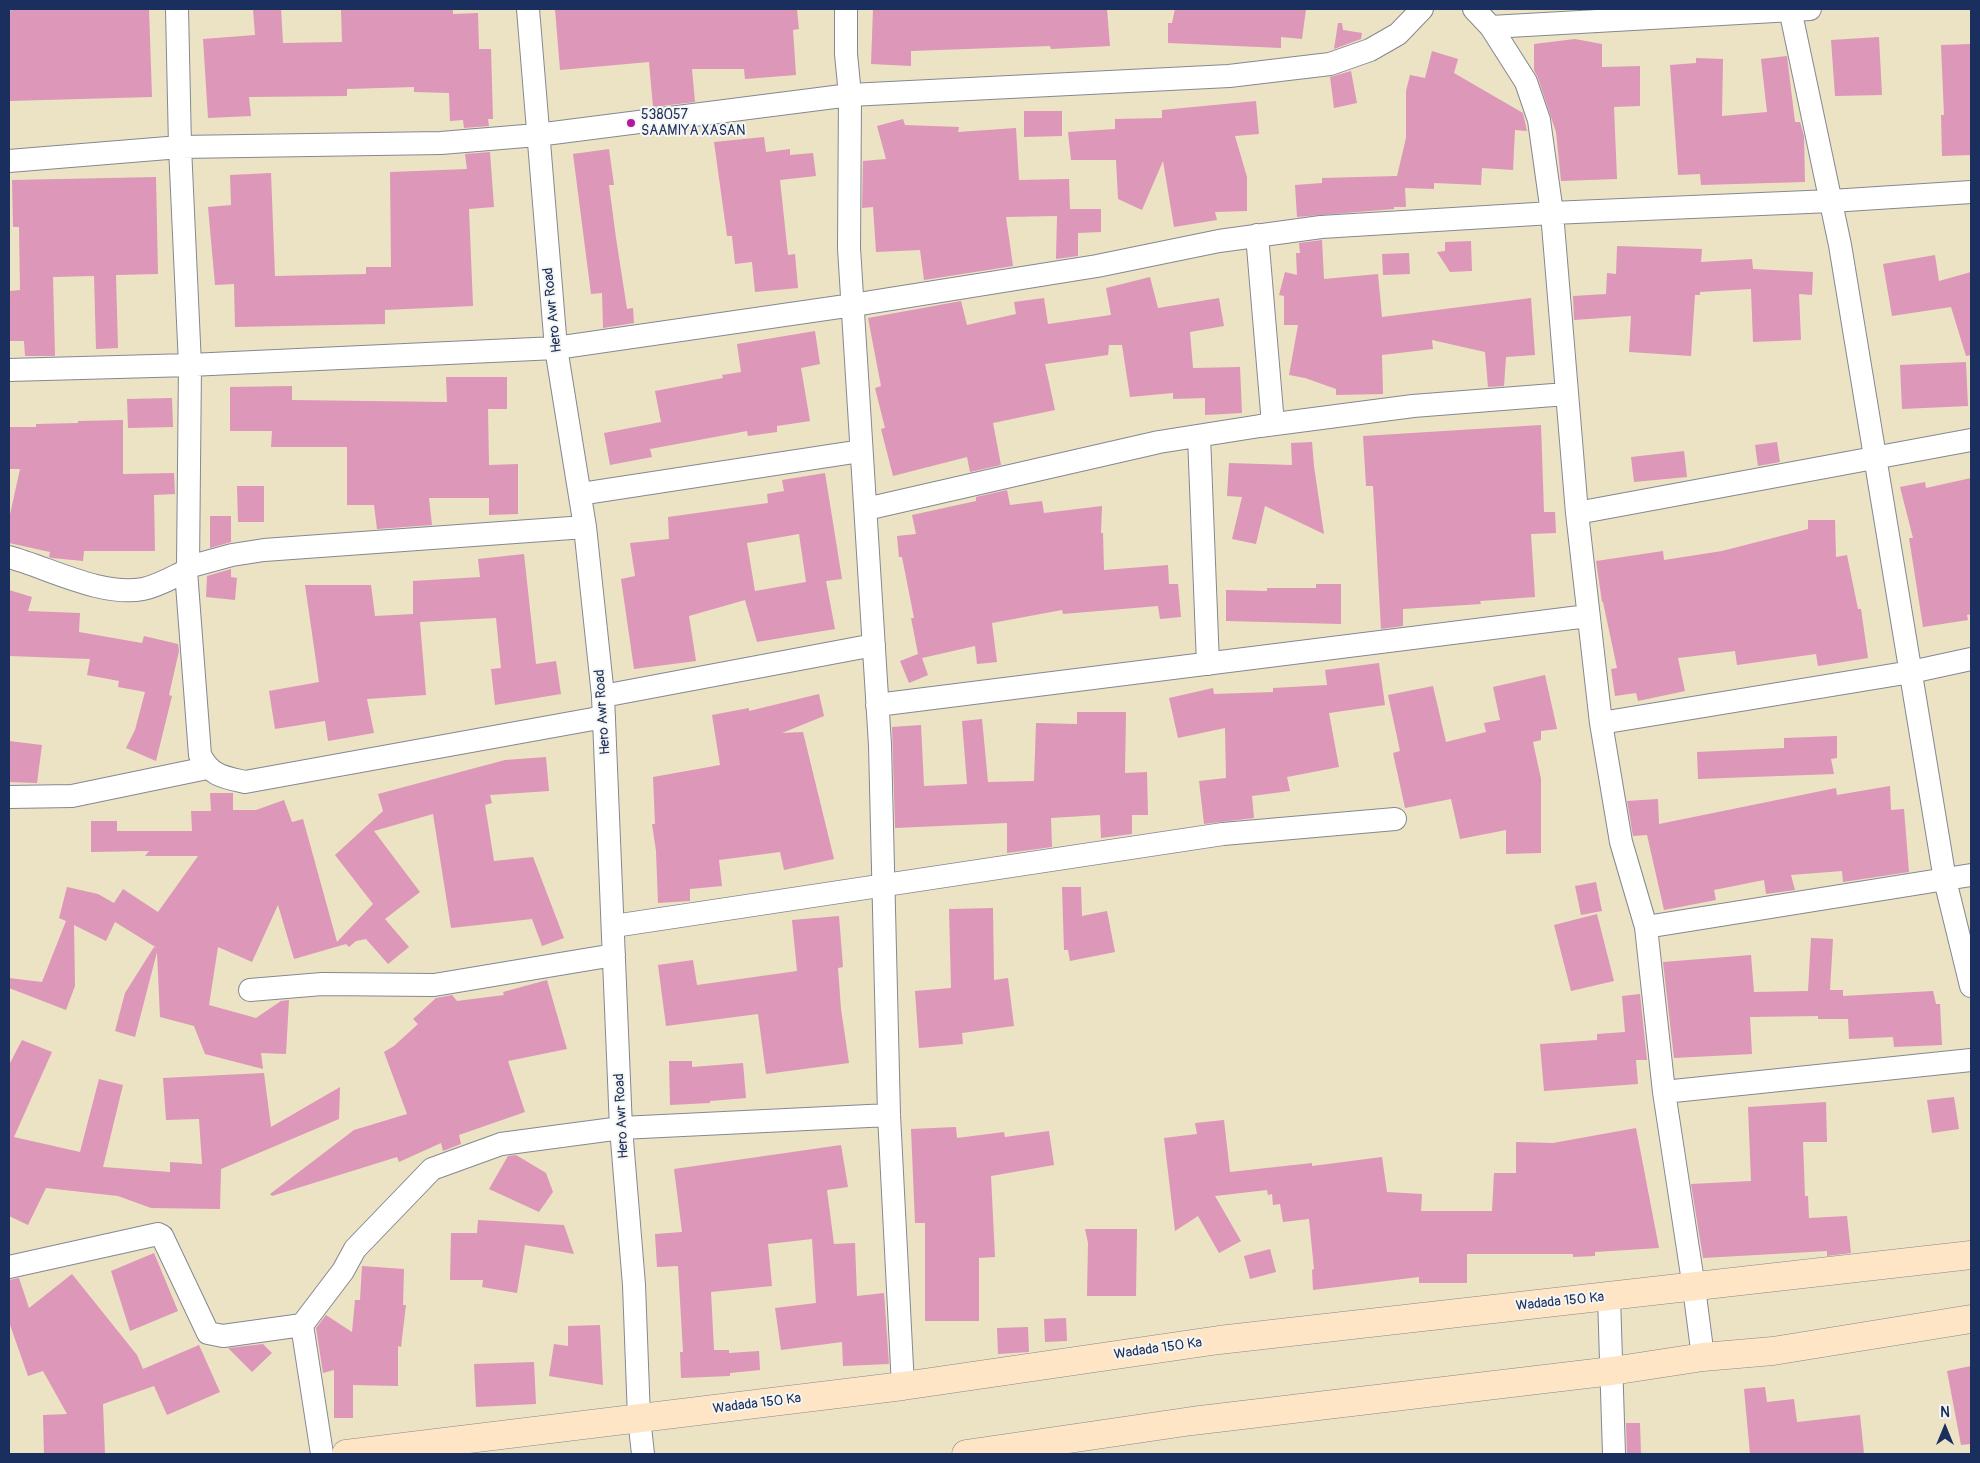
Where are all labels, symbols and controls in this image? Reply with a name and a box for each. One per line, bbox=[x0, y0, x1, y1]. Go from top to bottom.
place label: 538057 SAAMIYA XASAN bbox=[641, 107, 745, 140]
marker: 538057 SAAMIYA XASAN bbox=[625, 117, 637, 129]
street label: Hero Awr Road bbox=[540, 267, 566, 353]
street label: Hero Awr Road bbox=[592, 669, 614, 755]
street label: Hero Awr Road bbox=[611, 1073, 633, 1159]
street label: Wadada 150 Ka bbox=[1515, 1289, 1605, 1315]
street label: Wadada 150 Ka bbox=[1113, 1334, 1203, 1364]
street label: Wadada 150 Ka bbox=[712, 1390, 802, 1418]
north arrow bbox=[1920, 1403, 1970, 1453]
text: N bbox=[1940, 1404, 1950, 1421]

